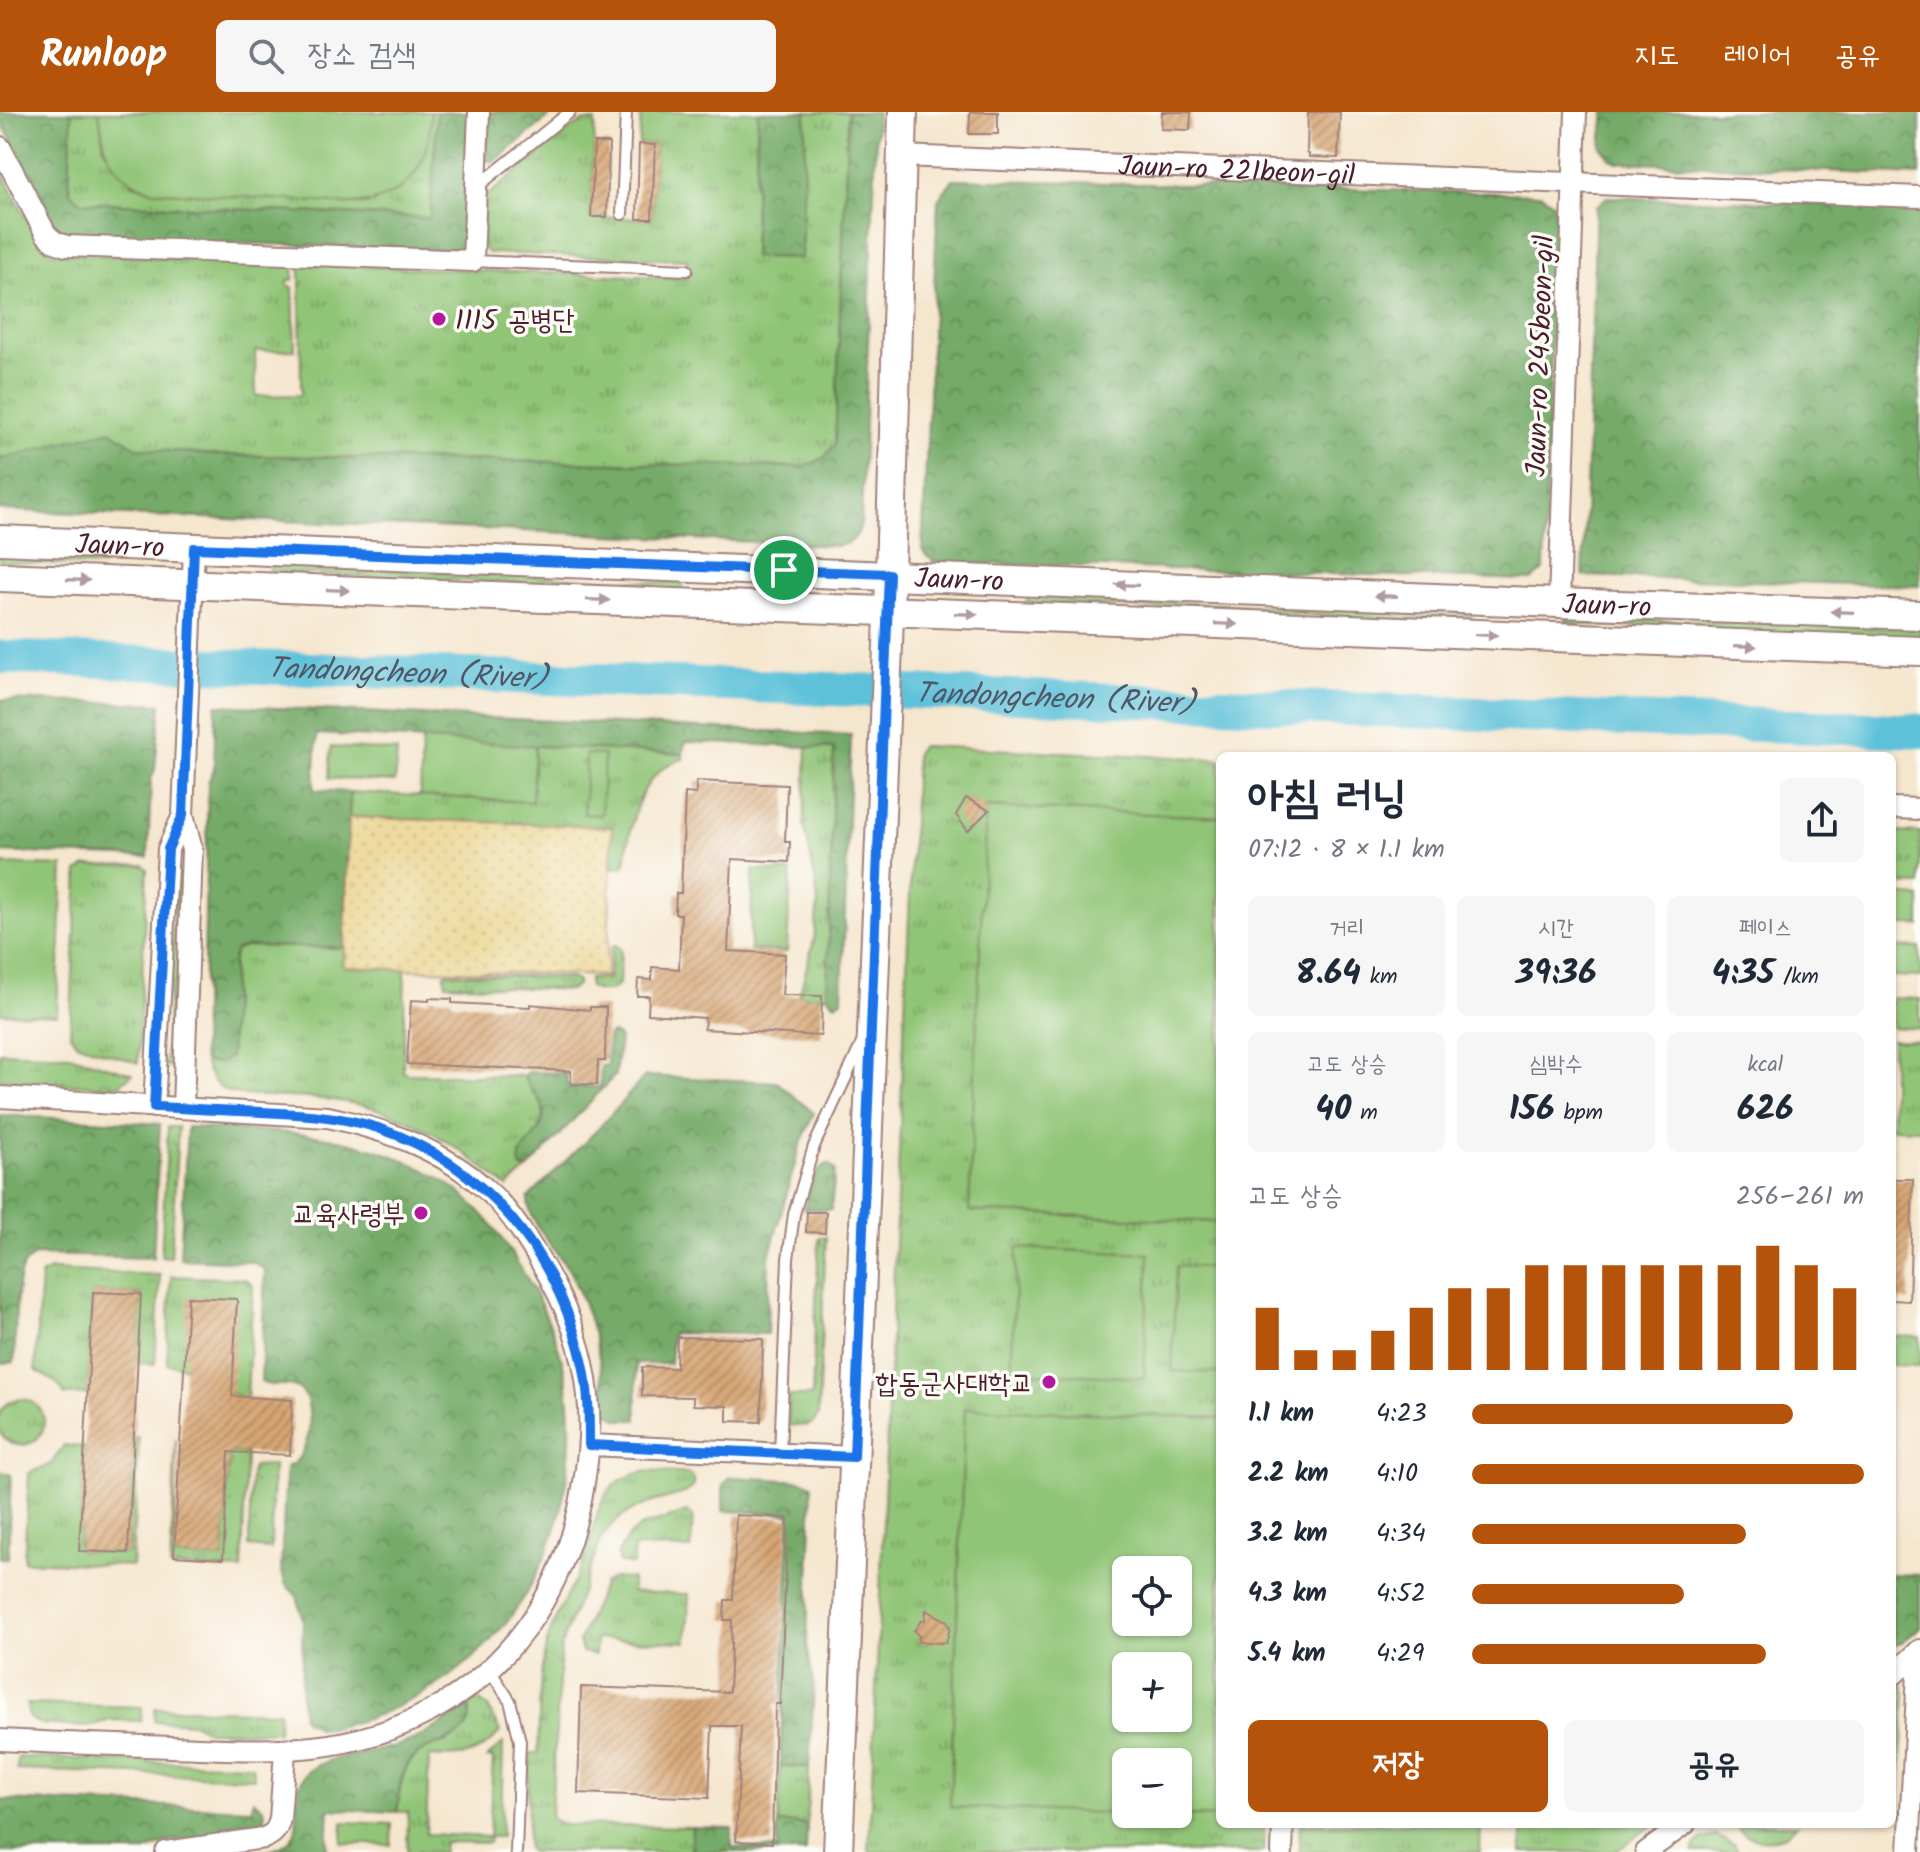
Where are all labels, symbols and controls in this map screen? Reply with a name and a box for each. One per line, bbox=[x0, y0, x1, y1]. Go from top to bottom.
search box bbox=[216, 20, 776, 92]
text: Runloop bbox=[40, 26, 168, 86]
text: 장소 검색 bbox=[308, 32, 416, 80]
icon: search bbox=[244, 34, 288, 78]
text: 지도 bbox=[1634, 34, 1679, 79]
text: 레이어 bbox=[1723, 34, 1791, 79]
text: 공유 bbox=[1835, 34, 1880, 79]
street label: Jaun-ro 221beon-gil bbox=[1117, 145, 1356, 199]
street label: Jaun-ro 245beon-gil bbox=[1515, 234, 1568, 478]
place label: 1115 공병단 bbox=[455, 299, 575, 344]
marker: 1115 공병단 bbox=[430, 310, 448, 328]
street label: Jaun-ro bbox=[74, 523, 165, 572]
pin bbox=[750, 536, 818, 604]
icon: arrive bbox=[762, 548, 806, 592]
street label: Jaun-ro bbox=[914, 557, 1005, 606]
one-way arrow bbox=[66, 574, 91, 587]
one-way arrow bbox=[1114, 578, 1139, 591]
one-way arrow bbox=[326, 583, 351, 596]
street label: Jaun-ro bbox=[1561, 583, 1652, 631]
one-way arrow bbox=[1373, 589, 1398, 602]
one-way arrow bbox=[586, 593, 611, 606]
one-way arrow bbox=[1829, 606, 1854, 619]
one-way arrow bbox=[954, 608, 979, 621]
one-way arrow bbox=[1214, 618, 1239, 631]
one-way arrow bbox=[1474, 629, 1499, 642]
one-way arrow bbox=[1733, 639, 1758, 652]
water label: Tandongcheon (River) bbox=[267, 645, 551, 704]
water label: Tandongcheon (River) bbox=[914, 670, 1199, 729]
text: 아침 러닝 bbox=[1248, 764, 1407, 834]
button: share bbox=[1780, 778, 1864, 862]
text: 07:12 · 8 × 1.1 km bbox=[1248, 829, 1445, 871]
text: 거리 bbox=[1329, 912, 1364, 947]
text: 시간 bbox=[1538, 912, 1574, 947]
text: 페이스 bbox=[1739, 912, 1792, 947]
text: 8.64 bbox=[1296, 947, 1361, 1001]
text: 39:36 bbox=[1515, 947, 1597, 1001]
text: 4:35 bbox=[1712, 947, 1774, 1001]
text: km bbox=[1361, 960, 1398, 995]
text: /km bbox=[1774, 960, 1819, 995]
text: 고도 상승 bbox=[1307, 1048, 1386, 1083]
text: 심박수 bbox=[1529, 1048, 1583, 1083]
text: kcal bbox=[1747, 1048, 1783, 1083]
text: 40 bbox=[1316, 1083, 1351, 1137]
text: 156 bbox=[1509, 1083, 1555, 1137]
text: 626 bbox=[1737, 1083, 1794, 1137]
text: m bbox=[1351, 1096, 1378, 1131]
text: bpm bbox=[1555, 1096, 1603, 1131]
text: 고도 상승 bbox=[1248, 1176, 1342, 1218]
text: 256–261 m bbox=[1736, 1176, 1864, 1218]
place label: 교육사령부 bbox=[292, 1193, 405, 1238]
marker: 교육사령부 bbox=[412, 1204, 430, 1222]
place label: 합동군사대학교 bbox=[875, 1362, 1033, 1407]
marker: 합동군사대학교 bbox=[1040, 1373, 1058, 1391]
text: 1.1 km bbox=[1248, 1393, 1314, 1435]
text: 4:23 bbox=[1376, 1393, 1427, 1435]
text: 2.2 km bbox=[1248, 1453, 1329, 1495]
text: 4:10 bbox=[1376, 1453, 1418, 1495]
text: 3.2 km bbox=[1248, 1513, 1328, 1555]
text: 4:34 bbox=[1376, 1513, 1426, 1555]
map controls bbox=[1112, 1556, 1192, 1828]
button: locate bbox=[1112, 1556, 1192, 1636]
text: 4.3 km bbox=[1248, 1573, 1327, 1615]
text: 4:52 bbox=[1376, 1573, 1426, 1615]
text: 5.4 km bbox=[1248, 1633, 1326, 1675]
text: 4:29 bbox=[1376, 1633, 1425, 1675]
button: + bbox=[1112, 1652, 1192, 1732]
button: 저장 bbox=[1248, 1720, 1548, 1812]
button: 공유 bbox=[1564, 1720, 1864, 1812]
button: − bbox=[1112, 1748, 1192, 1828]

